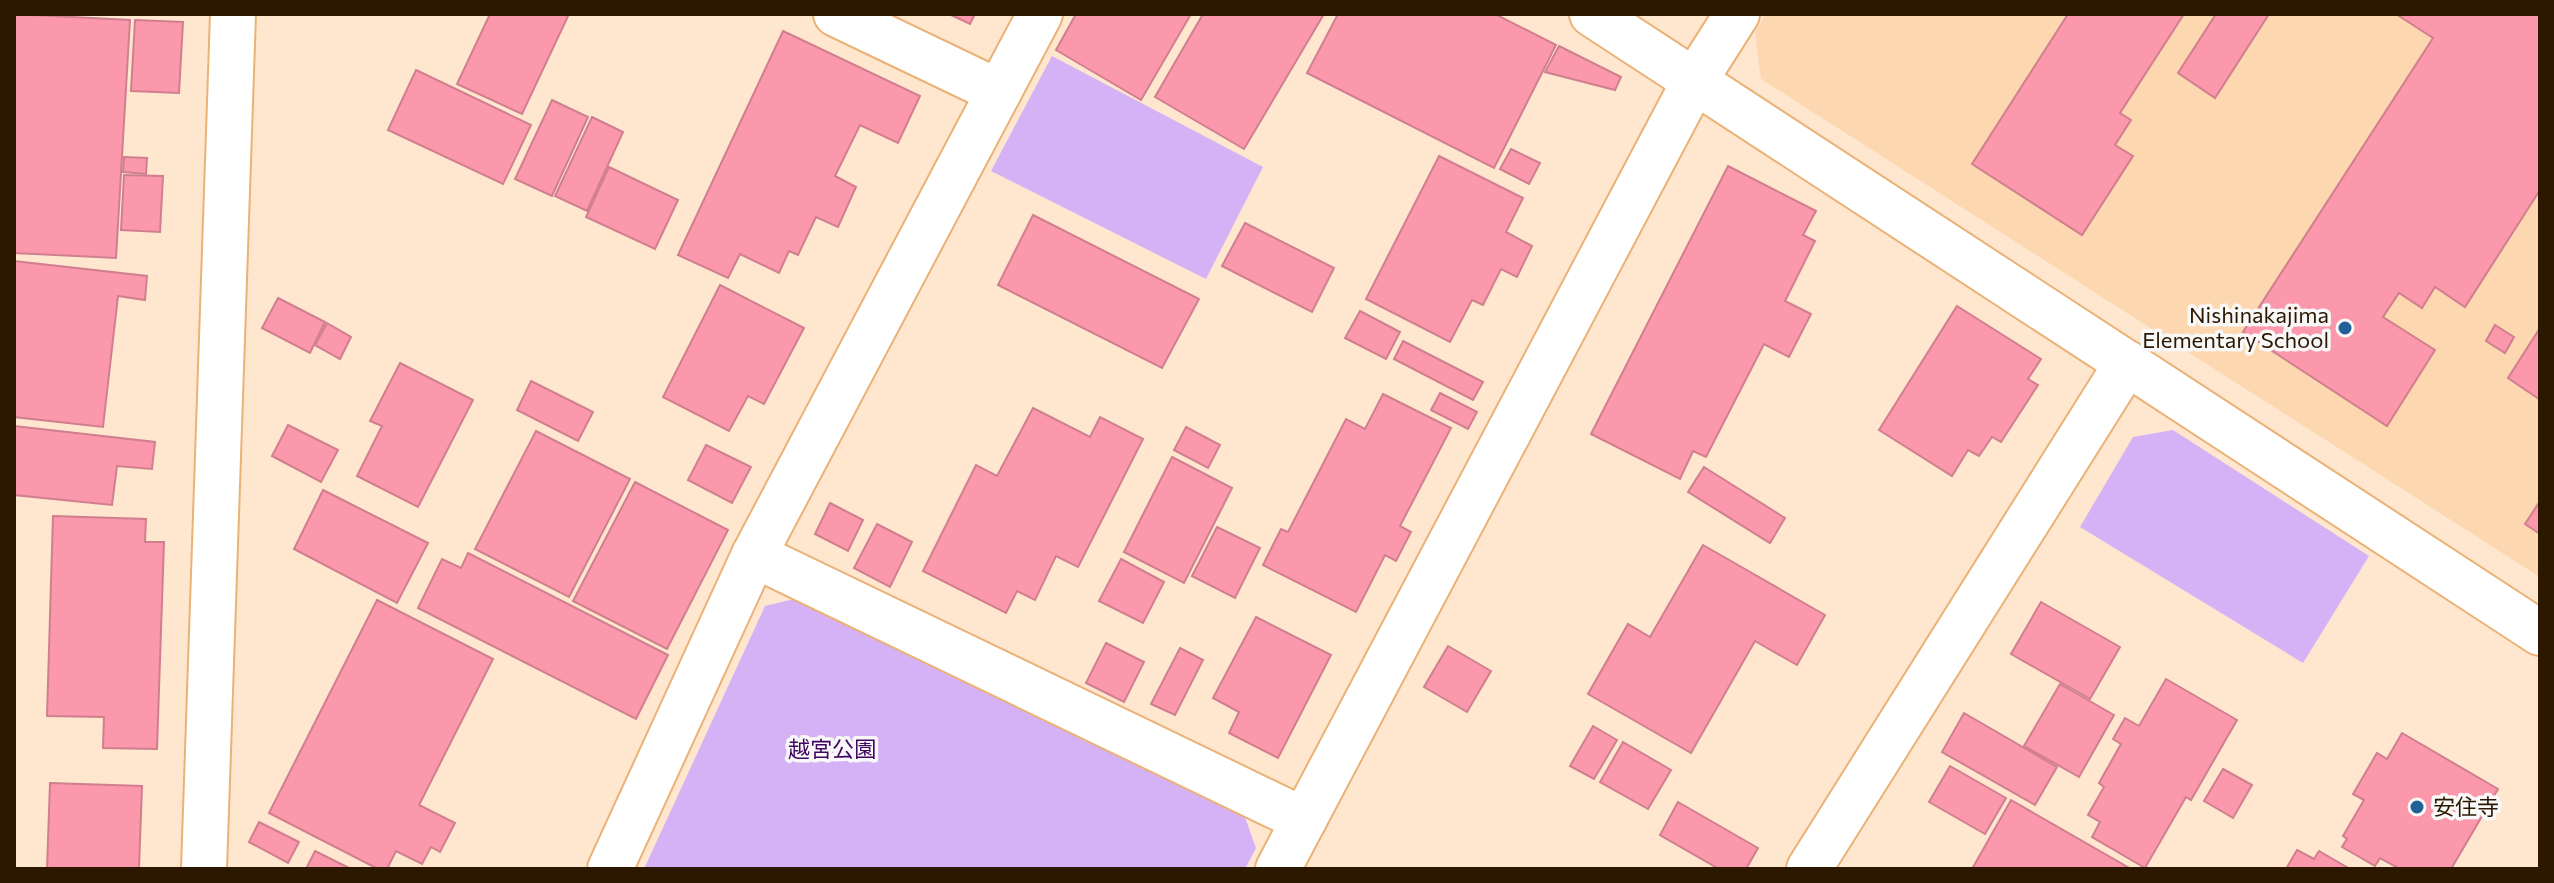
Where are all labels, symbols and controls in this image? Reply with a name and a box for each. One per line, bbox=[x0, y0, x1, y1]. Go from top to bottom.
place label: Nishinakajima Elementary School bbox=[2142, 301, 2329, 353]
marker: Nishinakajima Elementary School bbox=[2336, 319, 2354, 337]
park label: 越宮公園 bbox=[788, 735, 876, 762]
place label: 安住寺 bbox=[2433, 793, 2499, 820]
marker: 安住寺 bbox=[2408, 798, 2426, 816]

